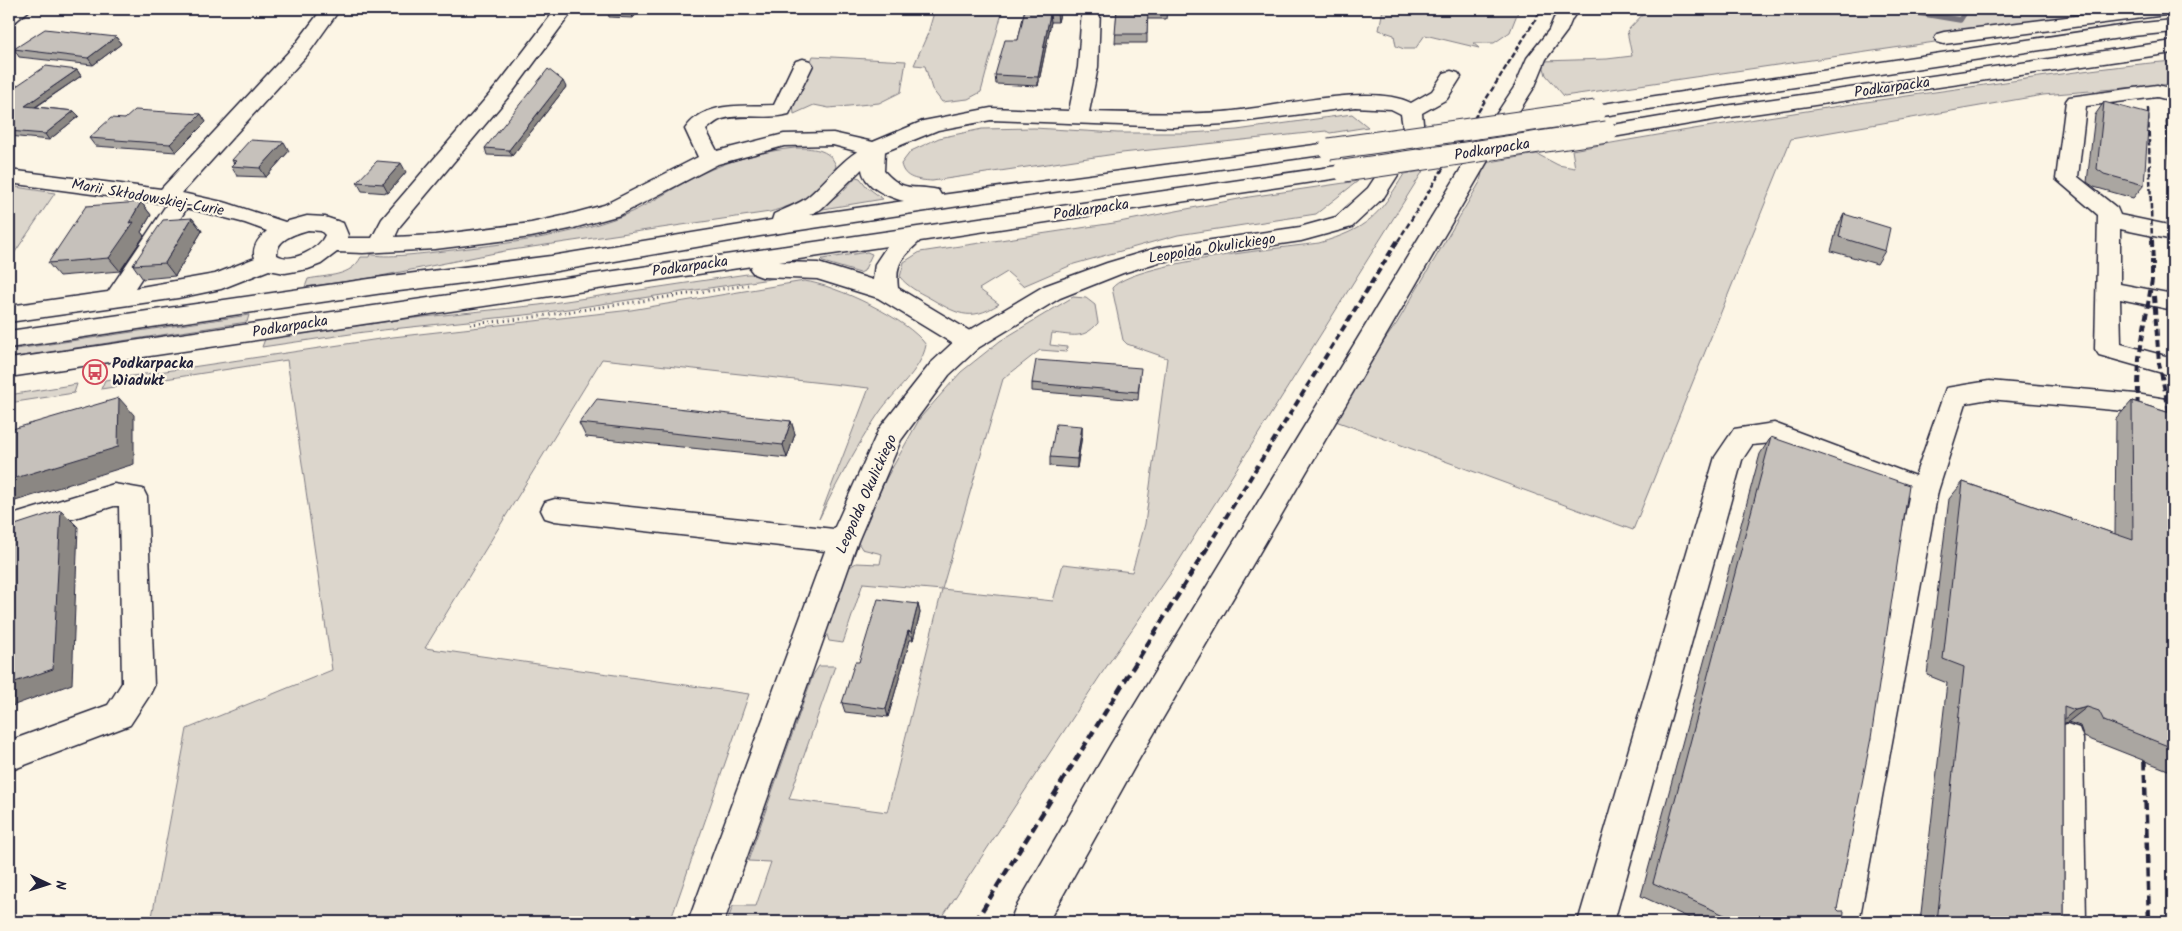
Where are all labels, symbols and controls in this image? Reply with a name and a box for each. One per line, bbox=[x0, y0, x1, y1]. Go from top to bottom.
street label: Podkarpacka bbox=[1853, 71, 1932, 105]
street label: Podkarpacka bbox=[1453, 132, 1532, 168]
street label: Marii Skłodowskiej-Curie bbox=[70, 173, 226, 223]
street label: Podkarpacka bbox=[1052, 193, 1131, 227]
street label: Leopolda Okulickiego bbox=[1147, 227, 1278, 271]
street label: Podkarpacka bbox=[651, 250, 730, 284]
street label: Podkarpacka bbox=[251, 309, 330, 345]
place label: Podkarpacka Wiadukt bbox=[112, 352, 194, 393]
bus stop icon: Podkarpacka Wiadukt bbox=[82, 359, 108, 385]
street label: Leopolda Okulickiego bbox=[830, 431, 904, 558]
north arrow bbox=[22, 858, 72, 908]
text: N bbox=[49, 880, 71, 890]

